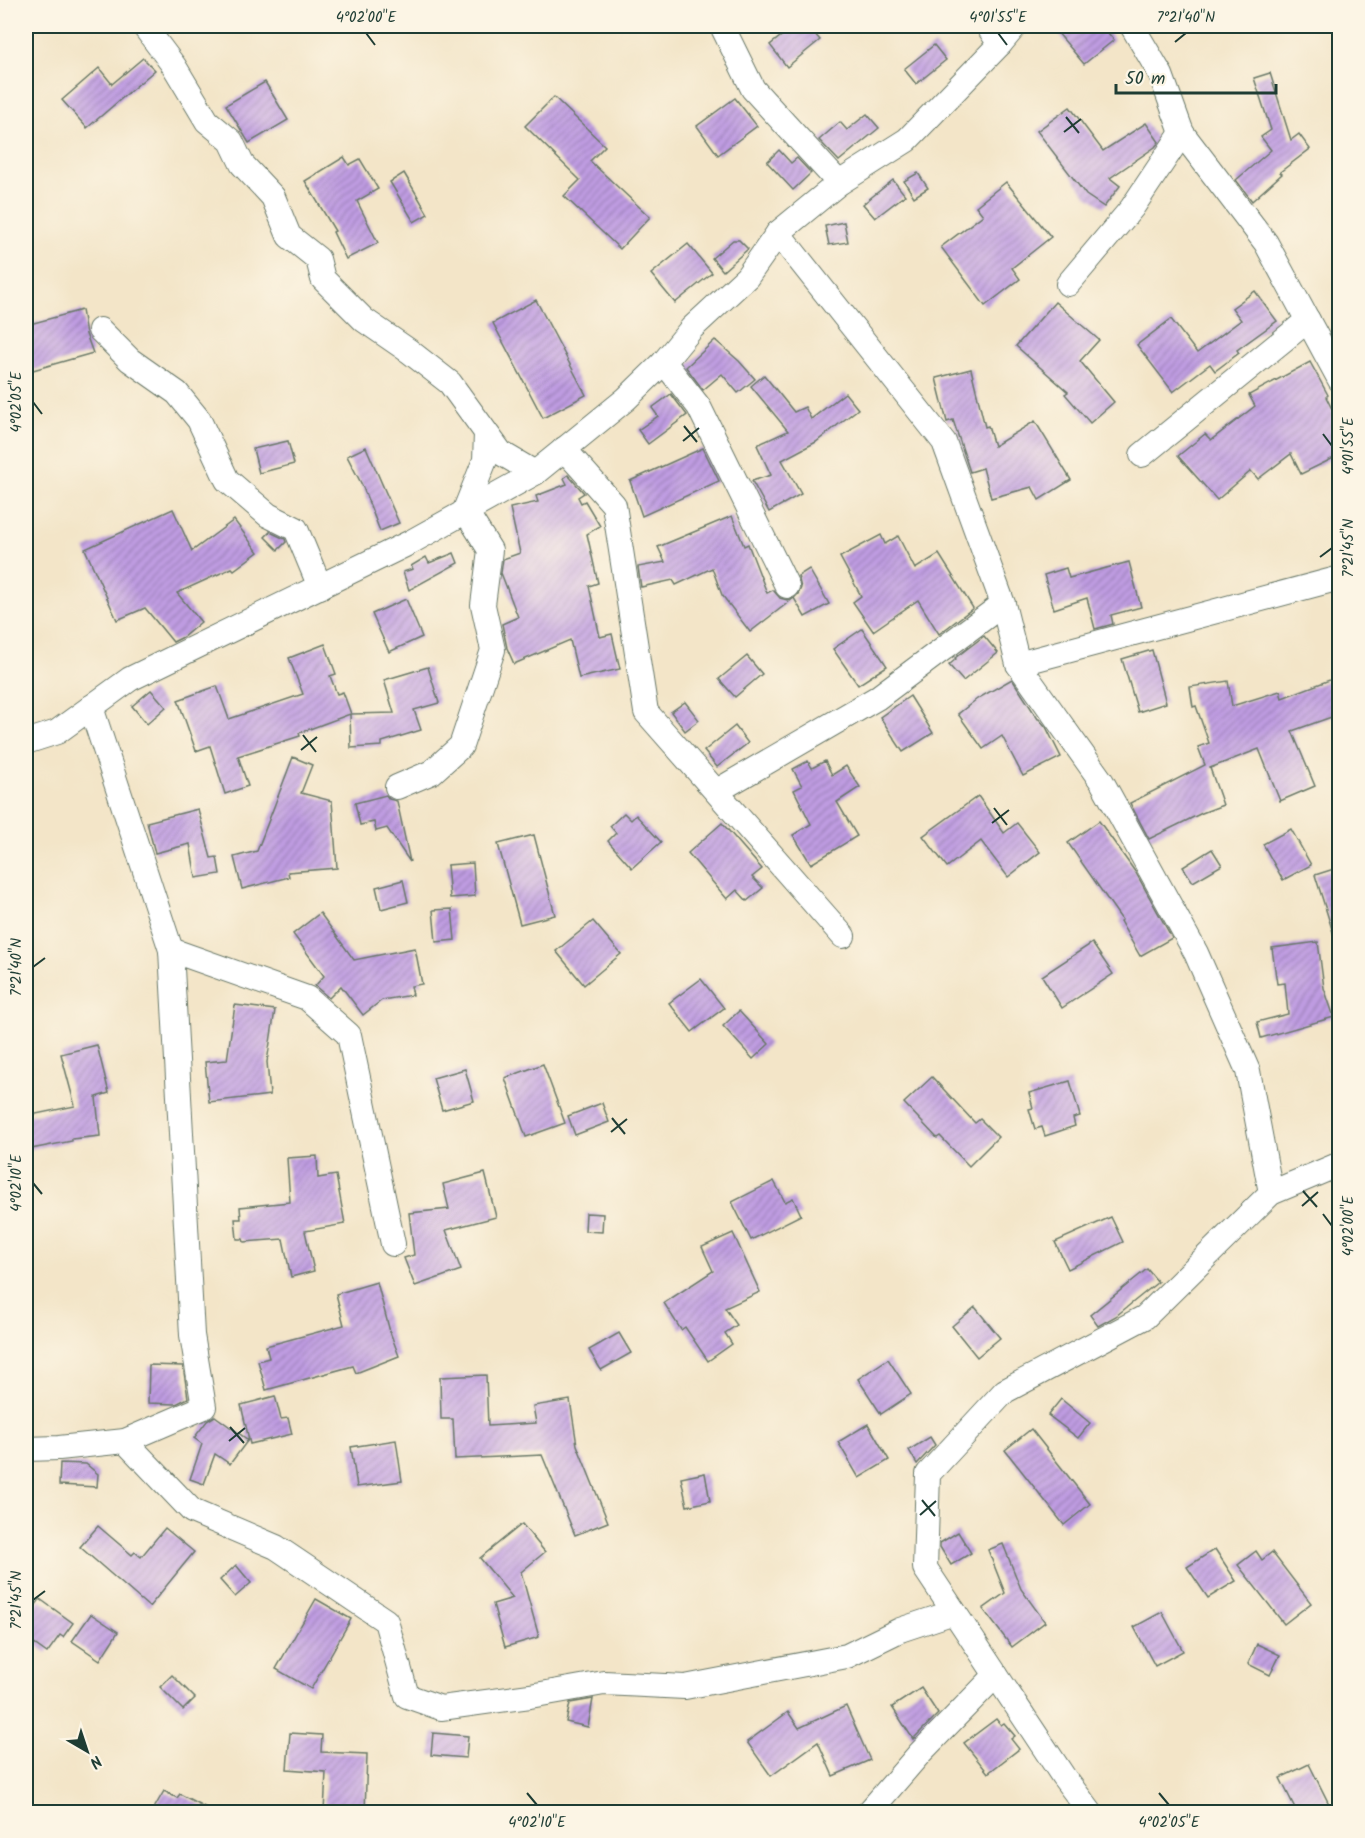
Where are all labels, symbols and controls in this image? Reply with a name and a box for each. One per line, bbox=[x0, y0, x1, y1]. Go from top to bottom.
text: 4°02'00"E bbox=[336, 6, 397, 30]
text: 4°01'55"E bbox=[969, 6, 1028, 30]
text: 7°21'40"N bbox=[1157, 6, 1215, 30]
scale bar bbox=[1116, 57, 1276, 95]
text: 50 m bbox=[1125, 65, 1165, 94]
text: 4°02'05"E bbox=[5, 370, 29, 433]
text: 4°01'55"E bbox=[1337, 416, 1361, 475]
text: 7°21'45"N bbox=[1337, 518, 1361, 578]
text: 7°21'40"N bbox=[5, 938, 29, 996]
text: 4°02'10"E bbox=[5, 1153, 29, 1212]
text: 4°02'00"E bbox=[1337, 1195, 1361, 1256]
text: 7°21'45"N bbox=[5, 1570, 29, 1630]
north arrow bbox=[57, 1721, 117, 1781]
text: N bbox=[84, 1749, 107, 1774]
text: 4°02'10"E bbox=[508, 1811, 567, 1835]
text: 4°02'05"E bbox=[1138, 1811, 1201, 1835]

